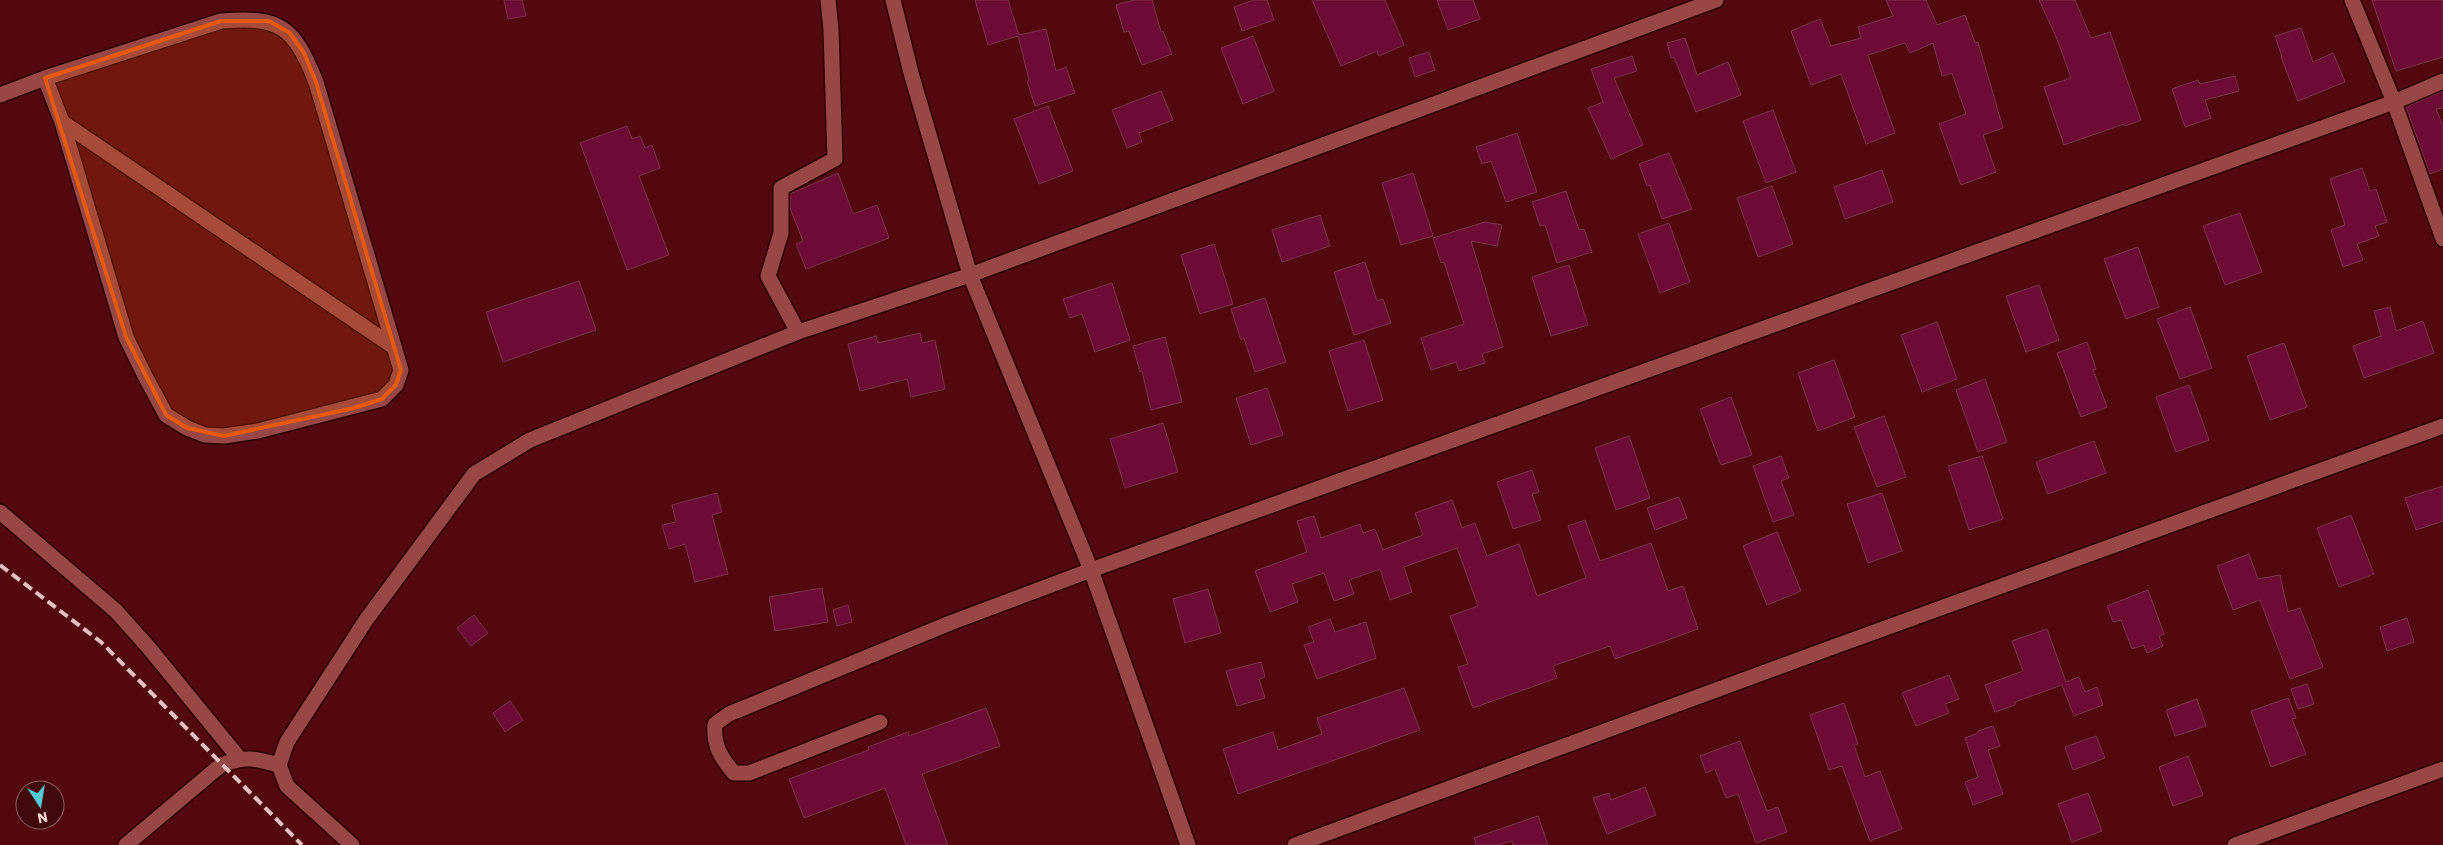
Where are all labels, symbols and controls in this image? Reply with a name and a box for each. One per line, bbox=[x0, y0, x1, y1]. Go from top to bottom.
north arrow bbox=[15, 780, 65, 830]
text: N bbox=[36, 808, 50, 828]

